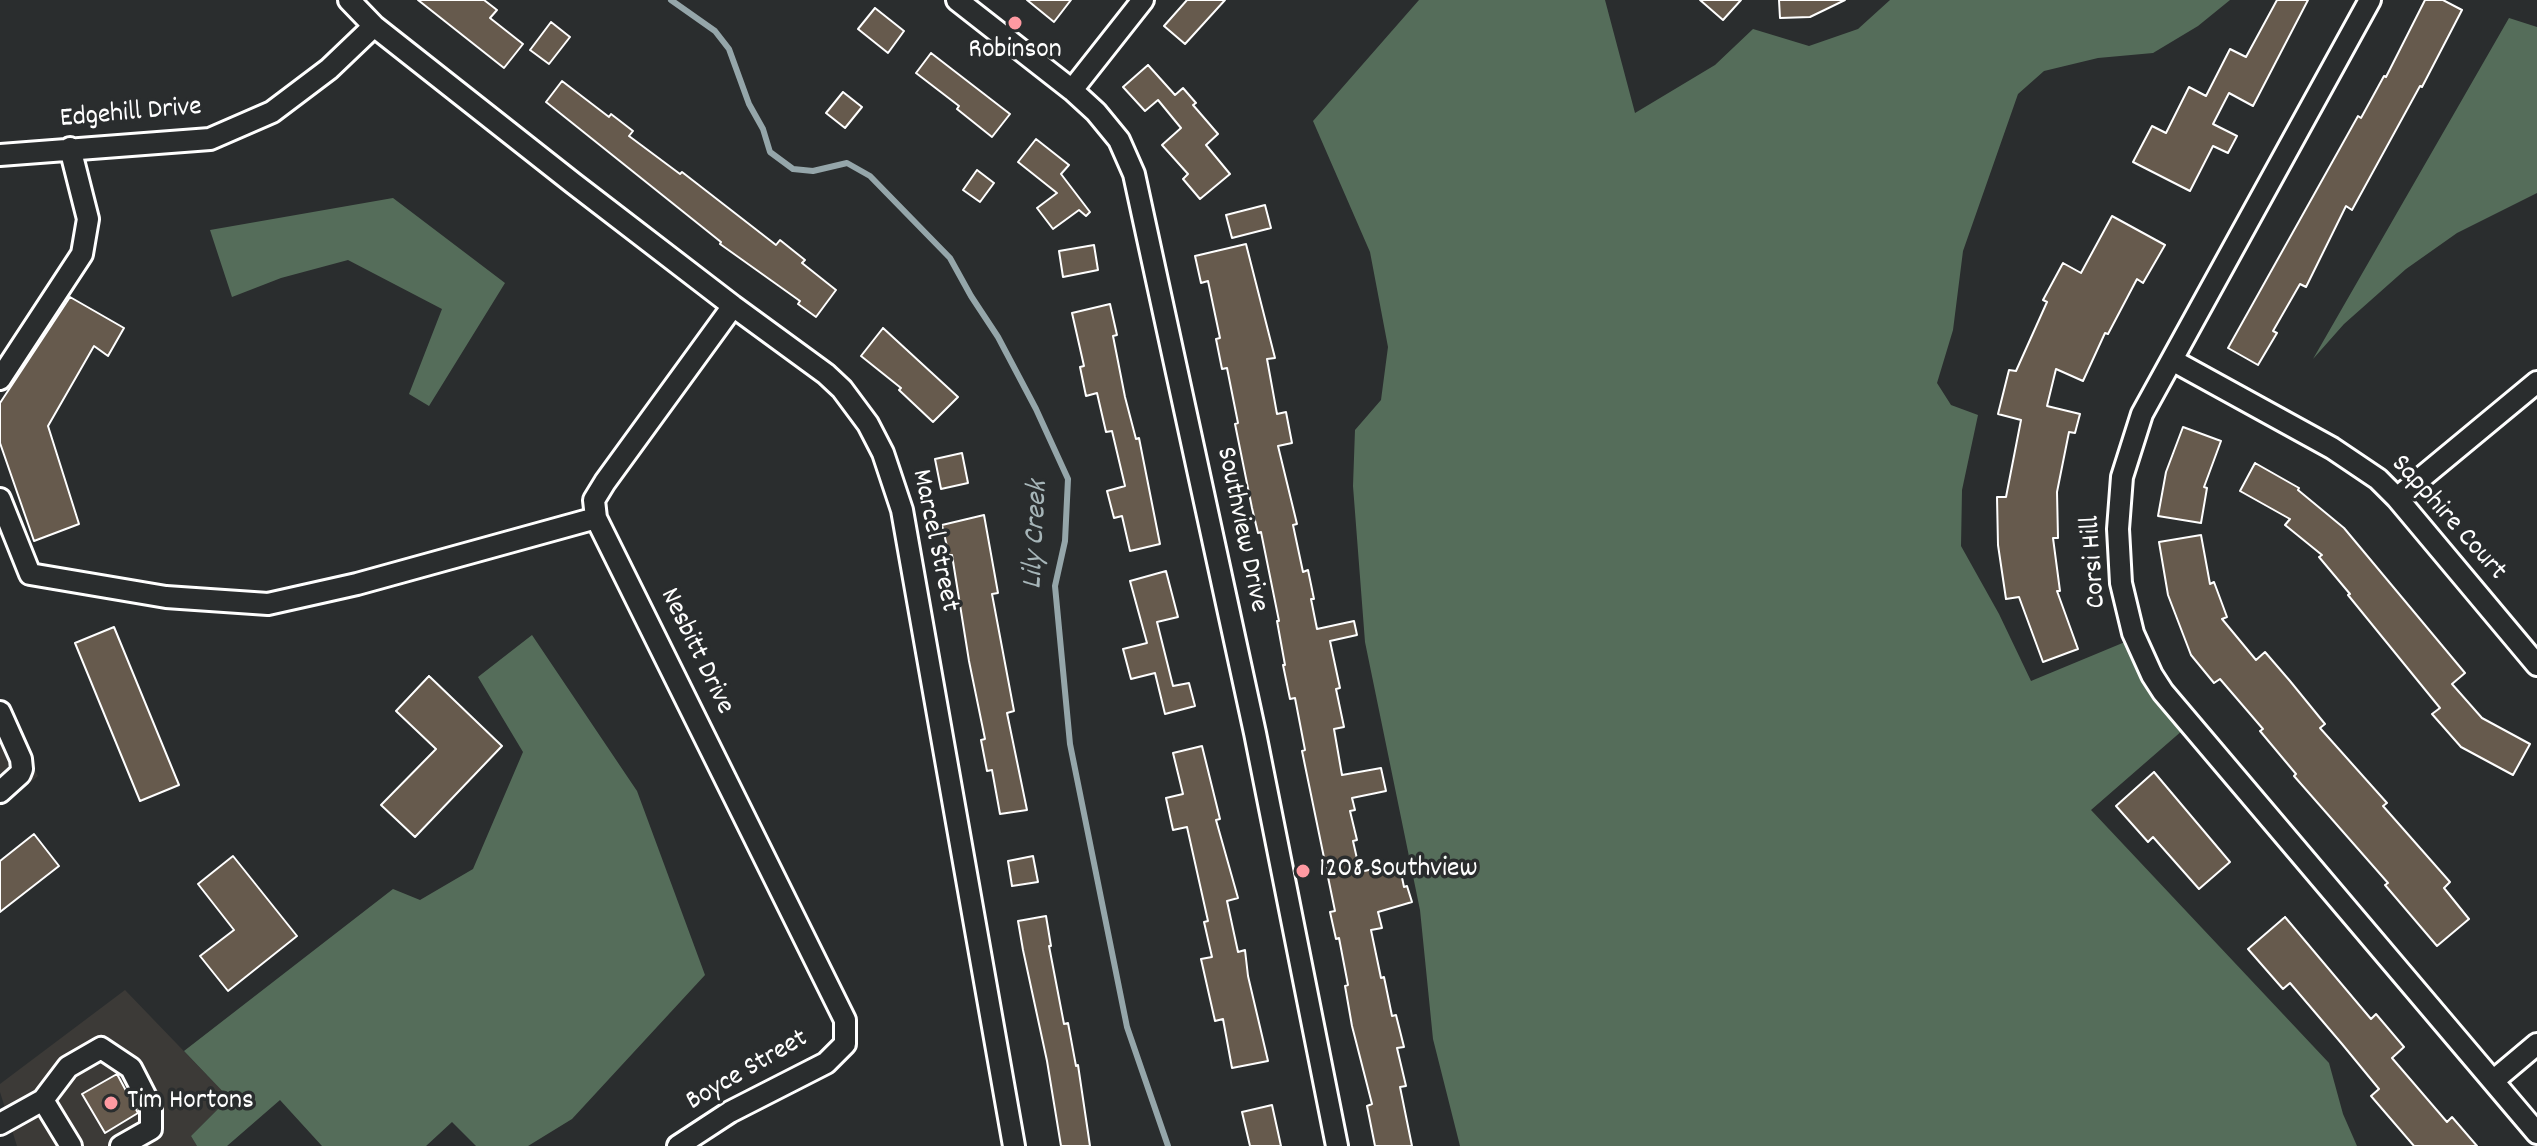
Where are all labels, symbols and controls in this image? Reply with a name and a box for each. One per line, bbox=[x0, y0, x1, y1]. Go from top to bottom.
marker: Robinson bbox=[1006, 14, 1024, 32]
place label: Robinson bbox=[968, 35, 1062, 69]
street label: Edgehill Drive bbox=[59, 92, 203, 138]
street label: Southview Drive bbox=[1206, 445, 1274, 615]
street label: Sapphire Court bbox=[2382, 449, 2512, 589]
street label: Marcel Street bbox=[902, 467, 964, 615]
water label: Lily Creek bbox=[1017, 480, 1059, 590]
street label: Corsi Hill bbox=[2076, 515, 2116, 609]
street label: Nesbitt Drive bbox=[650, 583, 740, 721]
place label: 1208 Southview bbox=[1319, 854, 1477, 888]
marker: 1208 Southview bbox=[1294, 862, 1312, 880]
street label: Boyce Street bbox=[681, 1024, 815, 1120]
place label: Tim Hortons bbox=[127, 1086, 254, 1120]
marker: Tim Hortons bbox=[102, 1094, 120, 1112]

